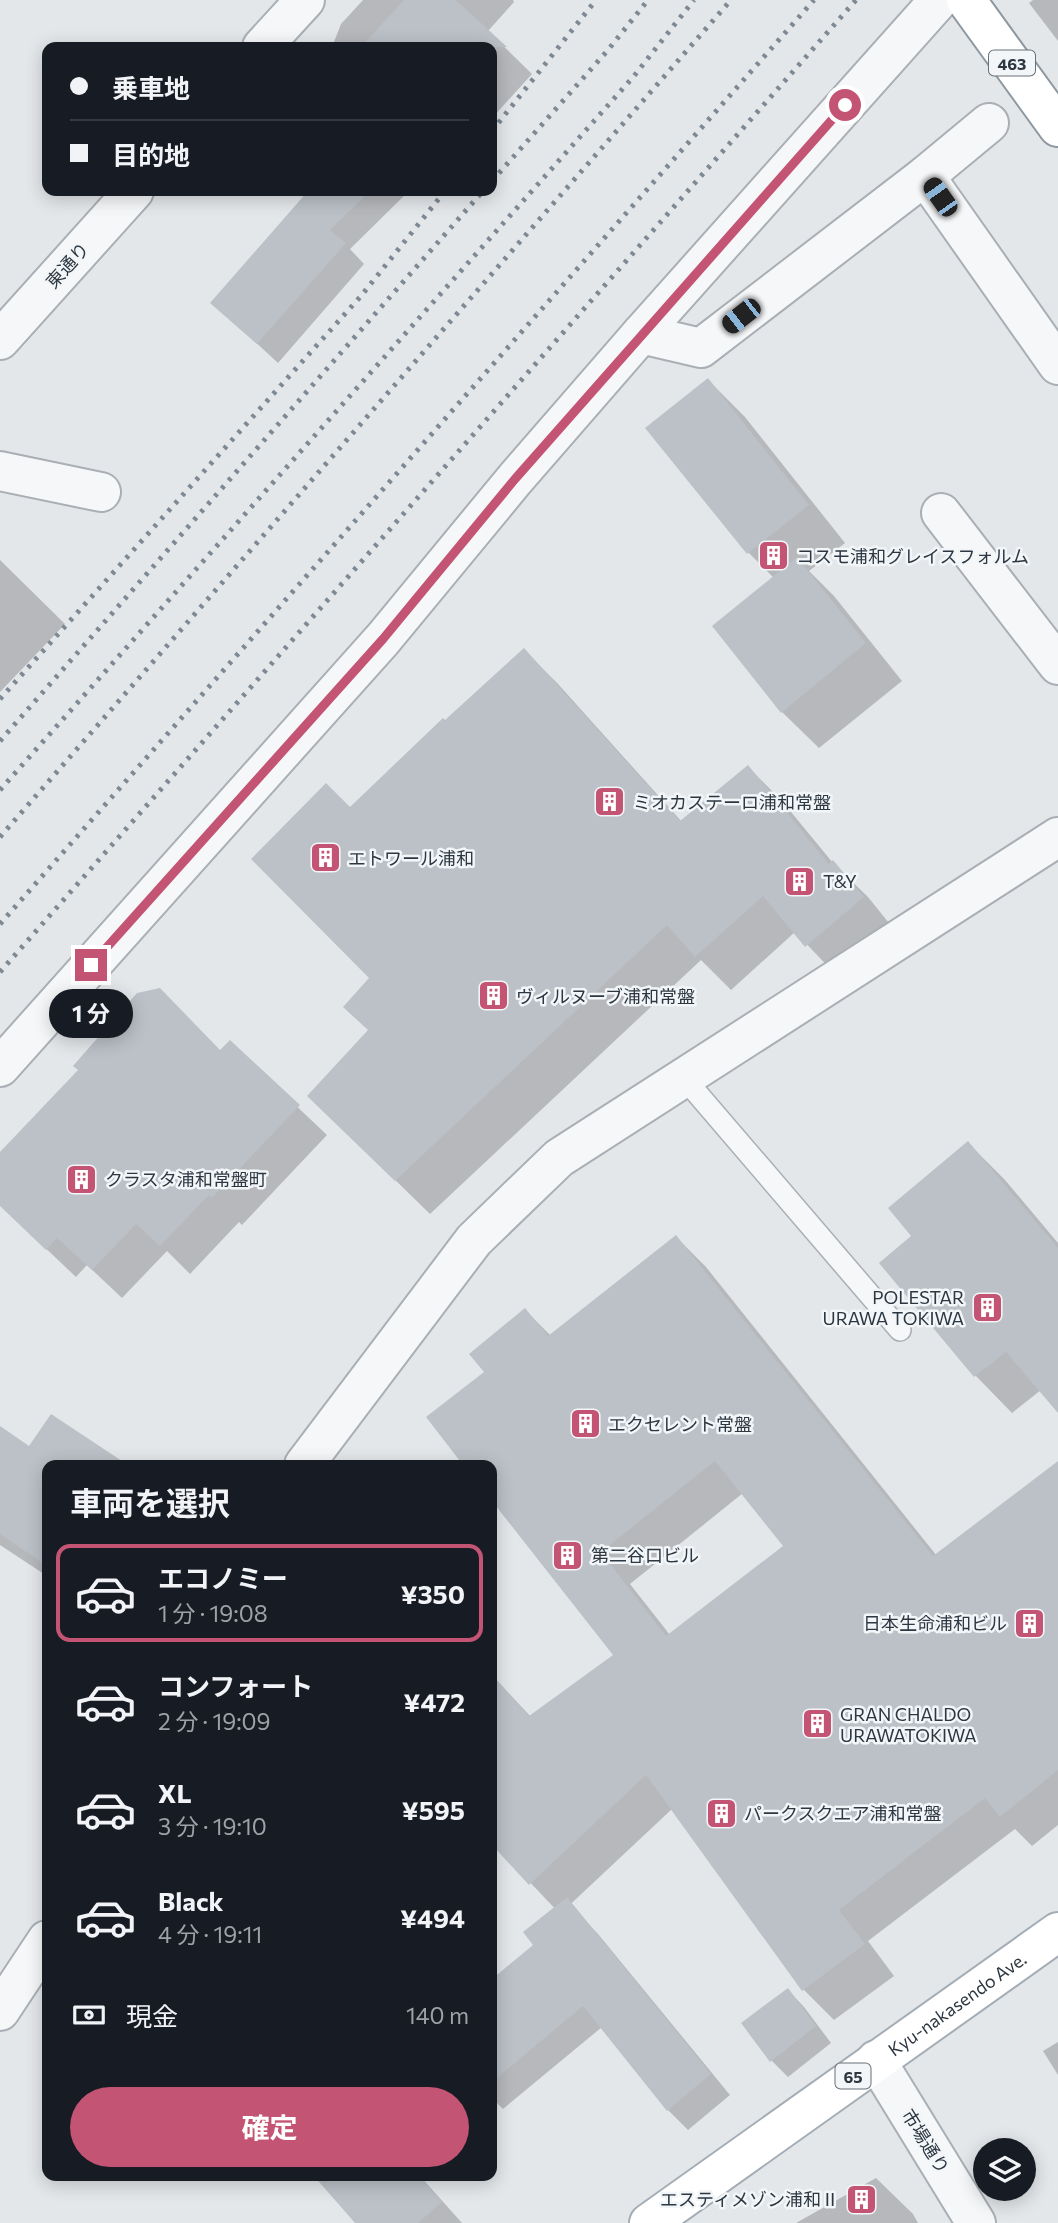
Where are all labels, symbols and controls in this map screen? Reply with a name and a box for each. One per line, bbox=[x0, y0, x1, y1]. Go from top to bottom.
road number: 463 bbox=[989, 50, 1035, 76]
text: 乗車地 bbox=[112, 72, 190, 103]
route start bbox=[829, 89, 861, 121]
text: 目的地 bbox=[112, 139, 190, 170]
car bbox=[920, 174, 961, 220]
street label: 東通り bbox=[41, 238, 93, 292]
car bbox=[718, 295, 765, 337]
building icon: コスモ浦和グレイスフォルム bbox=[756, 539, 790, 573]
place label: コスモ浦和グレイスフォルム bbox=[796, 545, 1029, 567]
building icon: ミオカステーロ浦和常盤 bbox=[593, 785, 627, 819]
place label: ミオカステーロ浦和常盤 bbox=[633, 791, 831, 813]
building icon: エトワール浦和 bbox=[308, 841, 342, 875]
place label: エトワール浦和 bbox=[348, 847, 474, 869]
building icon: T&Y bbox=[783, 864, 817, 898]
place label: T&Y bbox=[823, 870, 857, 892]
route end bbox=[75, 949, 107, 981]
building icon: ヴィルヌーブ浦和常盤 bbox=[476, 979, 510, 1013]
place label: ヴィルヌーブ浦和常盤 bbox=[516, 985, 695, 1007]
callout: 1 分 bbox=[49, 990, 133, 1038]
text: 1 分 bbox=[72, 999, 110, 1027]
building icon: クラスタ浦和常盤町 bbox=[65, 1162, 99, 1196]
place label: クラスタ浦和常盤町 bbox=[105, 1168, 267, 1190]
place label: POLESTAR URAWA TOKIWA bbox=[823, 1286, 964, 1329]
building icon: POLESTAR URAWA TOKIWA bbox=[970, 1290, 1004, 1324]
building icon: エクセレント常盤 bbox=[568, 1407, 602, 1441]
place label: エクセレント常盤 bbox=[608, 1413, 752, 1435]
text: 車両を選択 bbox=[70, 1482, 230, 1522]
building icon: 第二谷口ビル bbox=[551, 1538, 585, 1572]
place label: 第二谷口ビル bbox=[591, 1544, 699, 1566]
icon: car bbox=[74, 1562, 137, 1625]
text: エコノミー bbox=[158, 1562, 288, 1593]
text: ¥350 bbox=[401, 1578, 465, 1609]
text: 1 分 · 19:08 bbox=[158, 1599, 268, 1627]
building icon: 日本生命浦和ビル bbox=[1013, 1606, 1047, 1640]
place label: 日本生命浦和ビル bbox=[863, 1612, 1007, 1634]
icon: car bbox=[74, 1670, 137, 1733]
text: コンフォート bbox=[158, 1670, 313, 1701]
text: ¥472 bbox=[404, 1686, 465, 1717]
place label: GRAN CHALDO URAWATOKIWA bbox=[840, 1703, 976, 1746]
text: 2 分 · 19:09 bbox=[158, 1707, 271, 1735]
building icon: GRAN CHALDO URAWATOKIWA bbox=[800, 1707, 834, 1741]
text: XL bbox=[158, 1777, 192, 1808]
icon: car bbox=[74, 1778, 137, 1841]
text: ¥595 bbox=[402, 1794, 465, 1825]
building icon: パークスクエア浦和常盤 bbox=[704, 1796, 738, 1830]
place label: パークスクエア浦和常盤 bbox=[744, 1802, 941, 1824]
text: 3 分 · 19:10 bbox=[158, 1812, 267, 1840]
text: Black bbox=[158, 1885, 224, 1916]
icon: car bbox=[74, 1886, 137, 1949]
text: ¥494 bbox=[400, 1902, 465, 1933]
text: 4 分 · 19:11 bbox=[158, 1920, 262, 1948]
street label: Kyu-nakasendo Ave. bbox=[884, 1947, 1030, 2060]
icon: cash bbox=[70, 1996, 108, 2034]
text: 現金 bbox=[126, 2000, 178, 2031]
text: 140 m bbox=[406, 2001, 469, 2029]
road number: 65 bbox=[836, 2064, 870, 2088]
button: 確定 bbox=[70, 2087, 469, 2167]
street label: 市場通り bbox=[898, 2105, 954, 2177]
map controls bbox=[973, 2138, 1036, 2201]
button: layers bbox=[973, 2138, 1036, 2201]
building icon: エスティメゾン浦和Ⅱ bbox=[845, 2182, 879, 2216]
place label: エスティメゾン浦和Ⅱ bbox=[660, 2188, 839, 2210]

